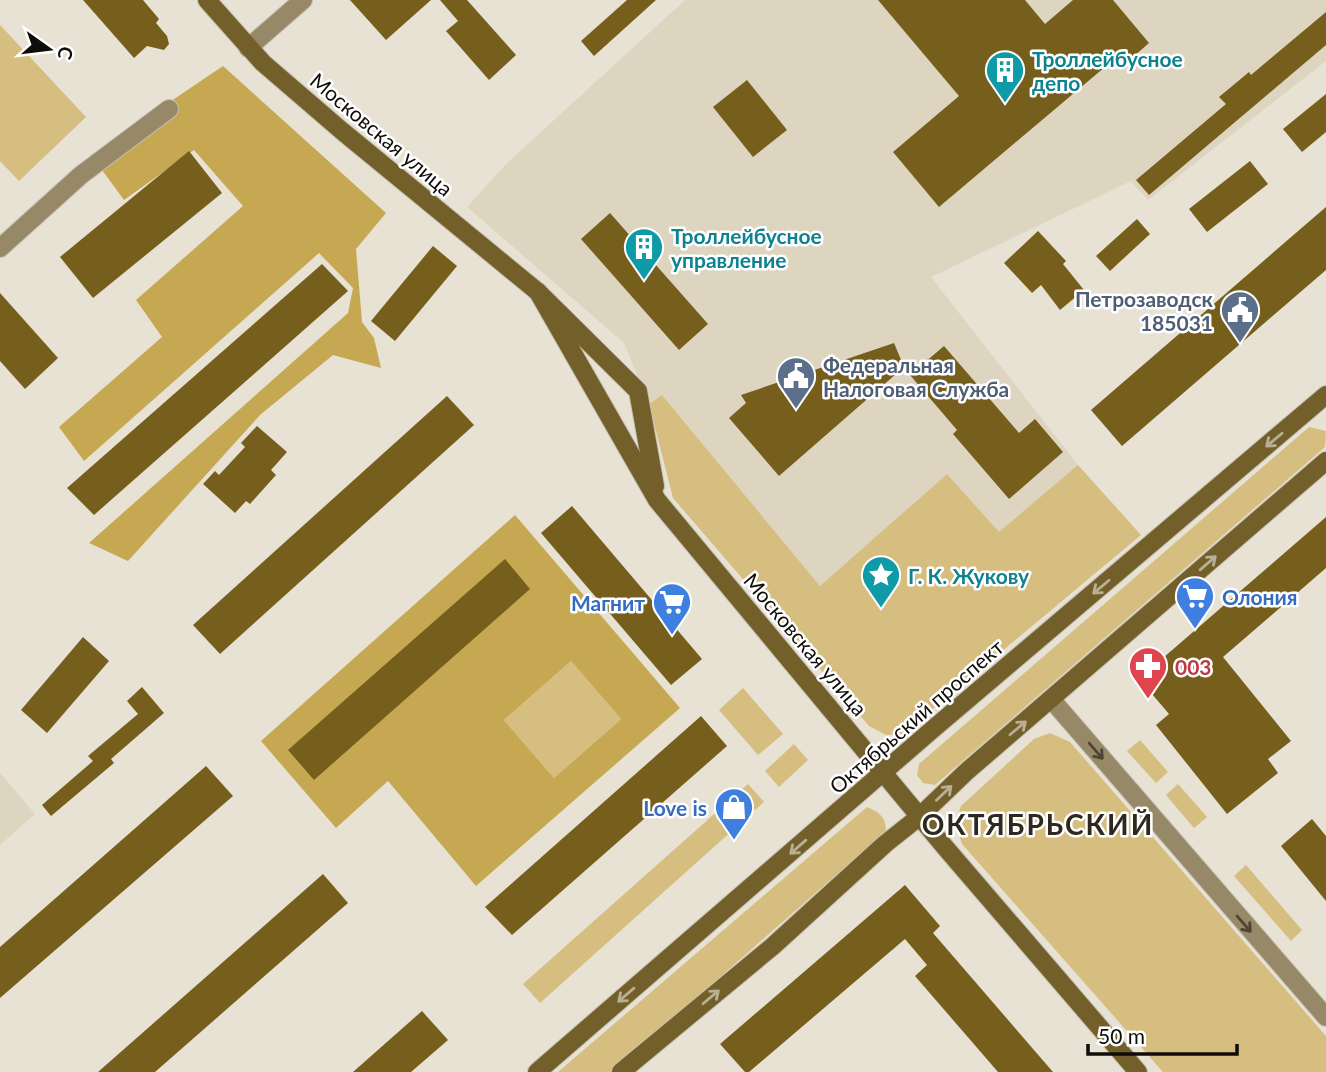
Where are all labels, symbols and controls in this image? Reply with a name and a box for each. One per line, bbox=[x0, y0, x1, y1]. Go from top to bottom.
north arrow bbox=[14, 14, 84, 84]
text: С bbox=[53, 44, 79, 63]
place label: Троллейбусное депо bbox=[1032, 46, 1183, 95]
building icon: Троллейбусное депо bbox=[984, 49, 1026, 104]
street label: Московская улица bbox=[306, 67, 458, 201]
place label: Троллейбусное управление bbox=[671, 223, 822, 272]
building icon: Троллейбусное управление bbox=[623, 226, 665, 281]
place label: Петрозаводск 185031 bbox=[1075, 286, 1214, 335]
public building icon: Петрозаводск 185031 bbox=[1219, 289, 1261, 344]
place label: Федеральная Налоговая Служба bbox=[823, 352, 1009, 401]
public building icon: Федеральная Налоговая Служба bbox=[775, 355, 817, 410]
one-way arrow bbox=[1266, 432, 1284, 448]
place icon: Г. К. Жукову bbox=[860, 554, 902, 609]
one-way arrow bbox=[1199, 555, 1217, 571]
place label: Г. К. Жукову bbox=[908, 563, 1030, 588]
street label: Московская улица bbox=[739, 568, 873, 720]
supermarket icon: Олония bbox=[1174, 575, 1216, 630]
one-way arrow bbox=[1092, 579, 1110, 595]
supermarket icon: Магнит bbox=[651, 581, 693, 636]
place label: Олония bbox=[1222, 584, 1297, 609]
place label: Магнит bbox=[571, 590, 645, 615]
street label: Октябрьский проспект bbox=[824, 633, 1008, 798]
pharmacy icon: 003 bbox=[1127, 645, 1169, 700]
place label: 003 bbox=[1175, 654, 1212, 679]
one-way arrow bbox=[1008, 720, 1026, 736]
one-way arrow bbox=[1088, 742, 1104, 760]
one-way arrow bbox=[935, 784, 952, 801]
shop icon: Love is bbox=[713, 786, 755, 841]
place label: Love is bbox=[643, 795, 707, 820]
district label: ОКТЯБРЬСКИЙ bbox=[922, 807, 1154, 841]
one-way arrow bbox=[790, 839, 808, 855]
one-way arrow bbox=[1236, 914, 1252, 932]
one-way arrow bbox=[617, 987, 635, 1003]
one-way arrow bbox=[701, 989, 719, 1005]
scale bar bbox=[1088, 1012, 1237, 1056]
text: 50 m bbox=[1098, 1023, 1145, 1048]

